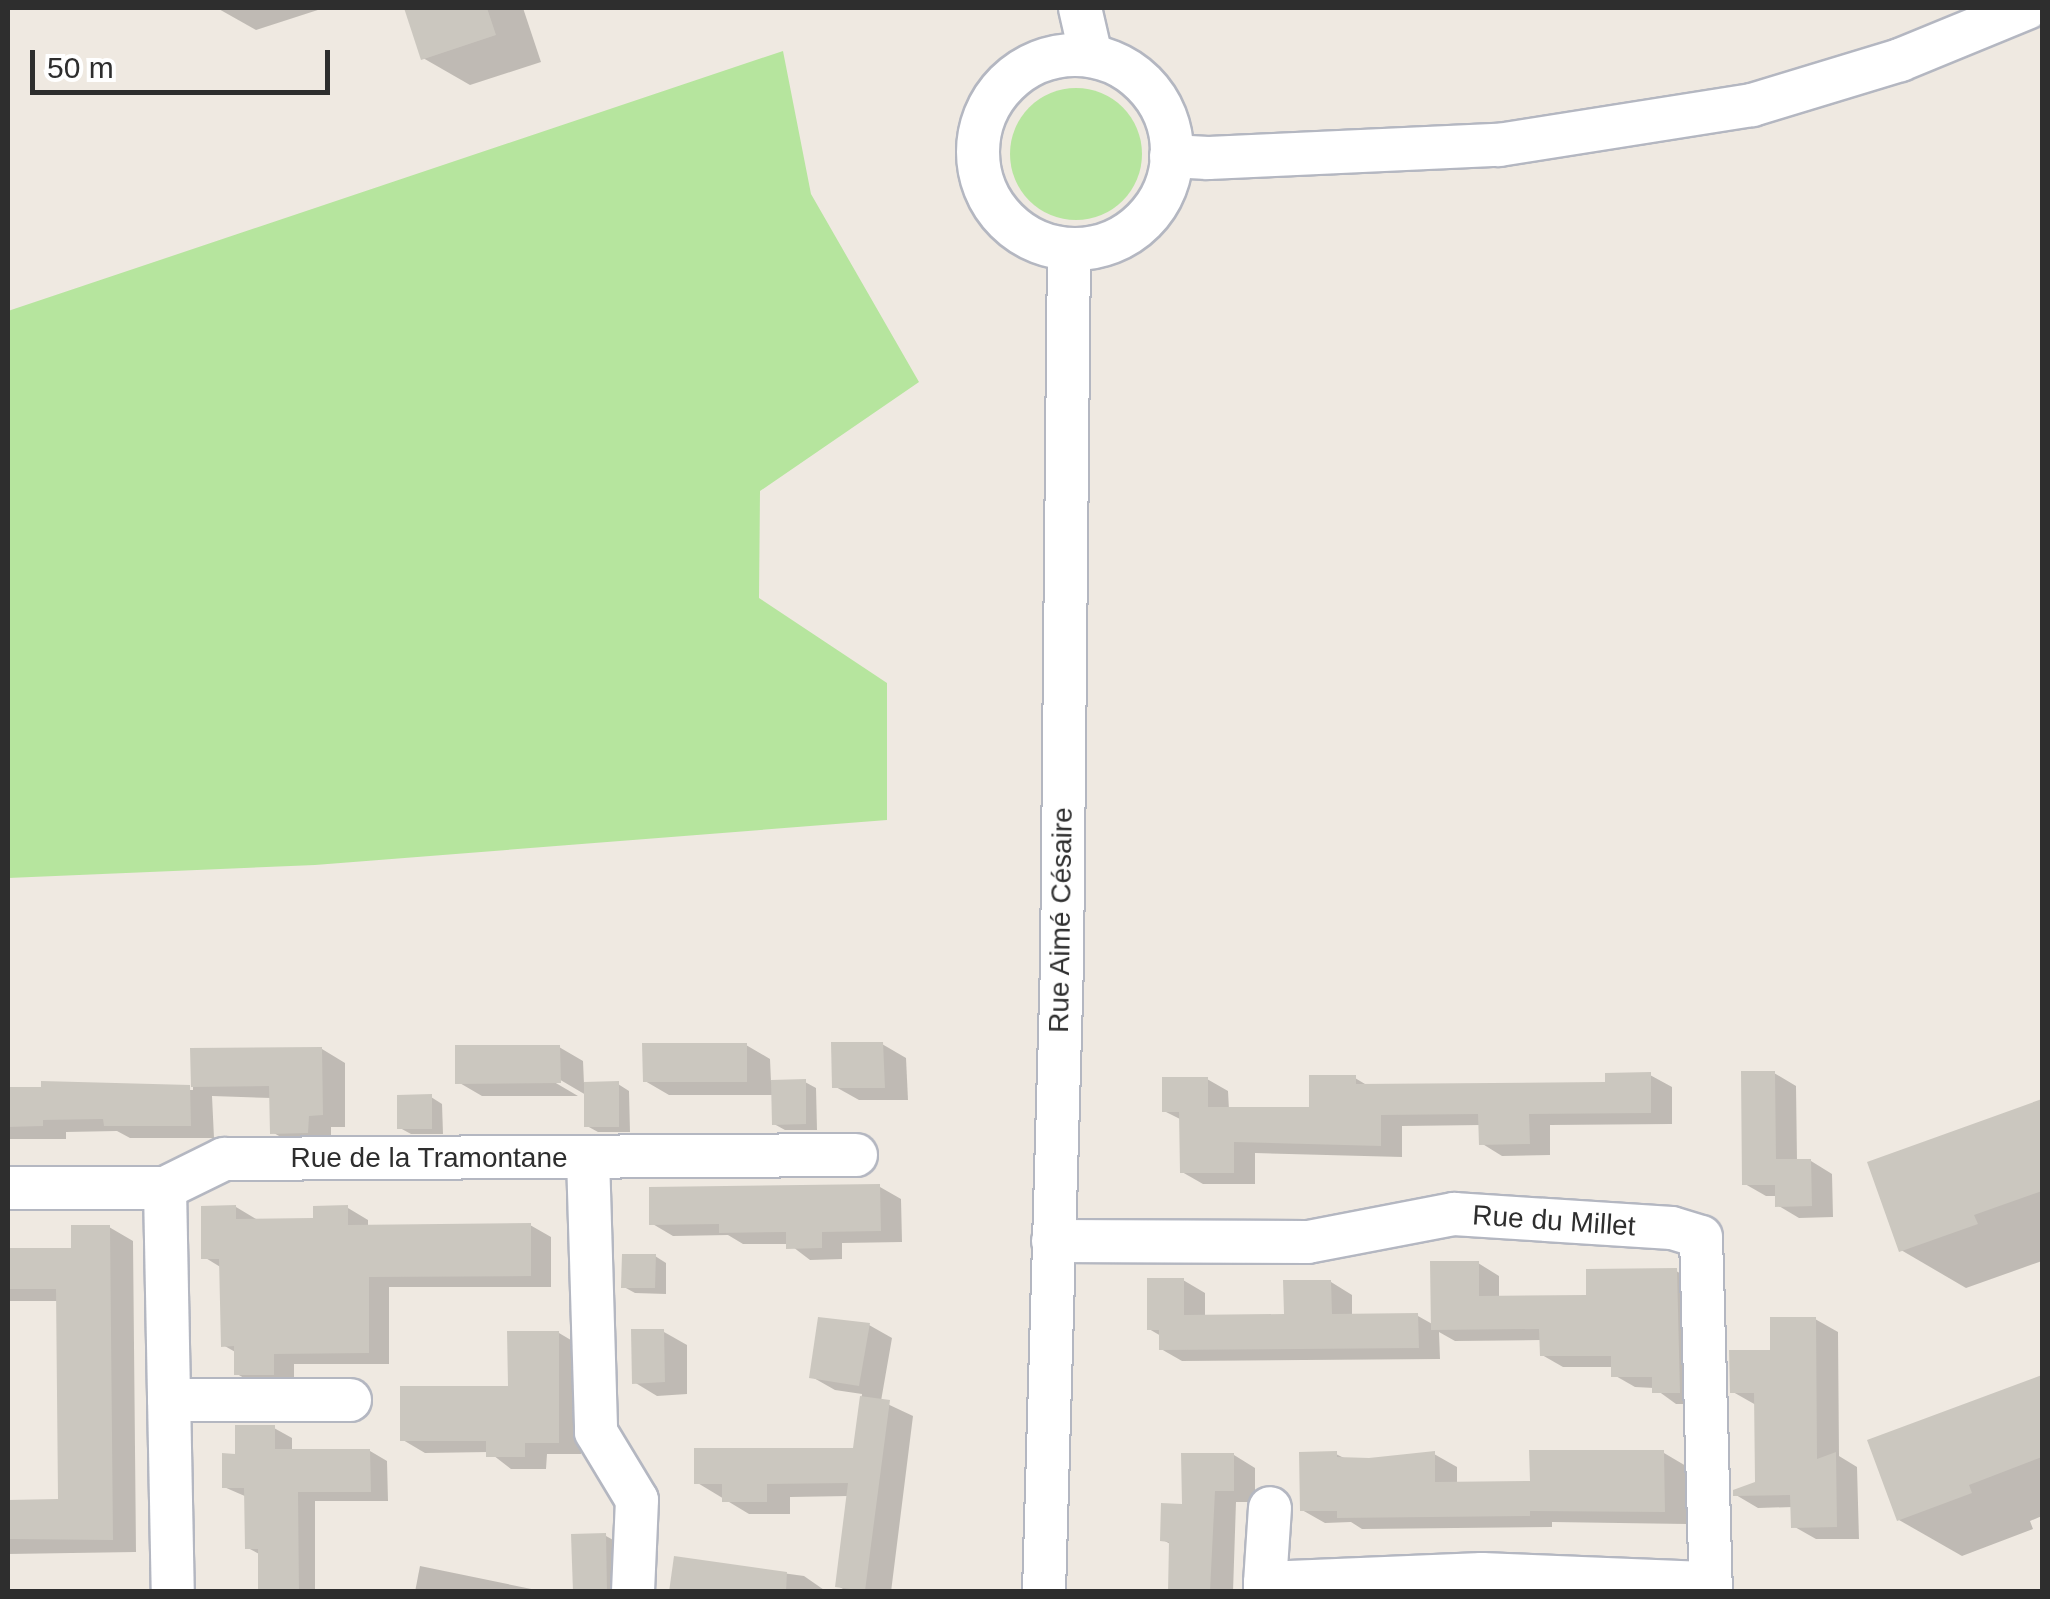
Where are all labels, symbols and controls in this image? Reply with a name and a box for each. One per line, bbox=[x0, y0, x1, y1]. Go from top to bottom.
scale bar bbox=[35, 30, 335, 92]
text: 50 m bbox=[47, 51, 114, 84]
street label: Rue Aimé Césaire bbox=[1042, 806, 1080, 1034]
street label: Rue de la Tramontane bbox=[290, 1141, 568, 1175]
street label: Rue du Millet bbox=[1471, 1199, 1637, 1243]

